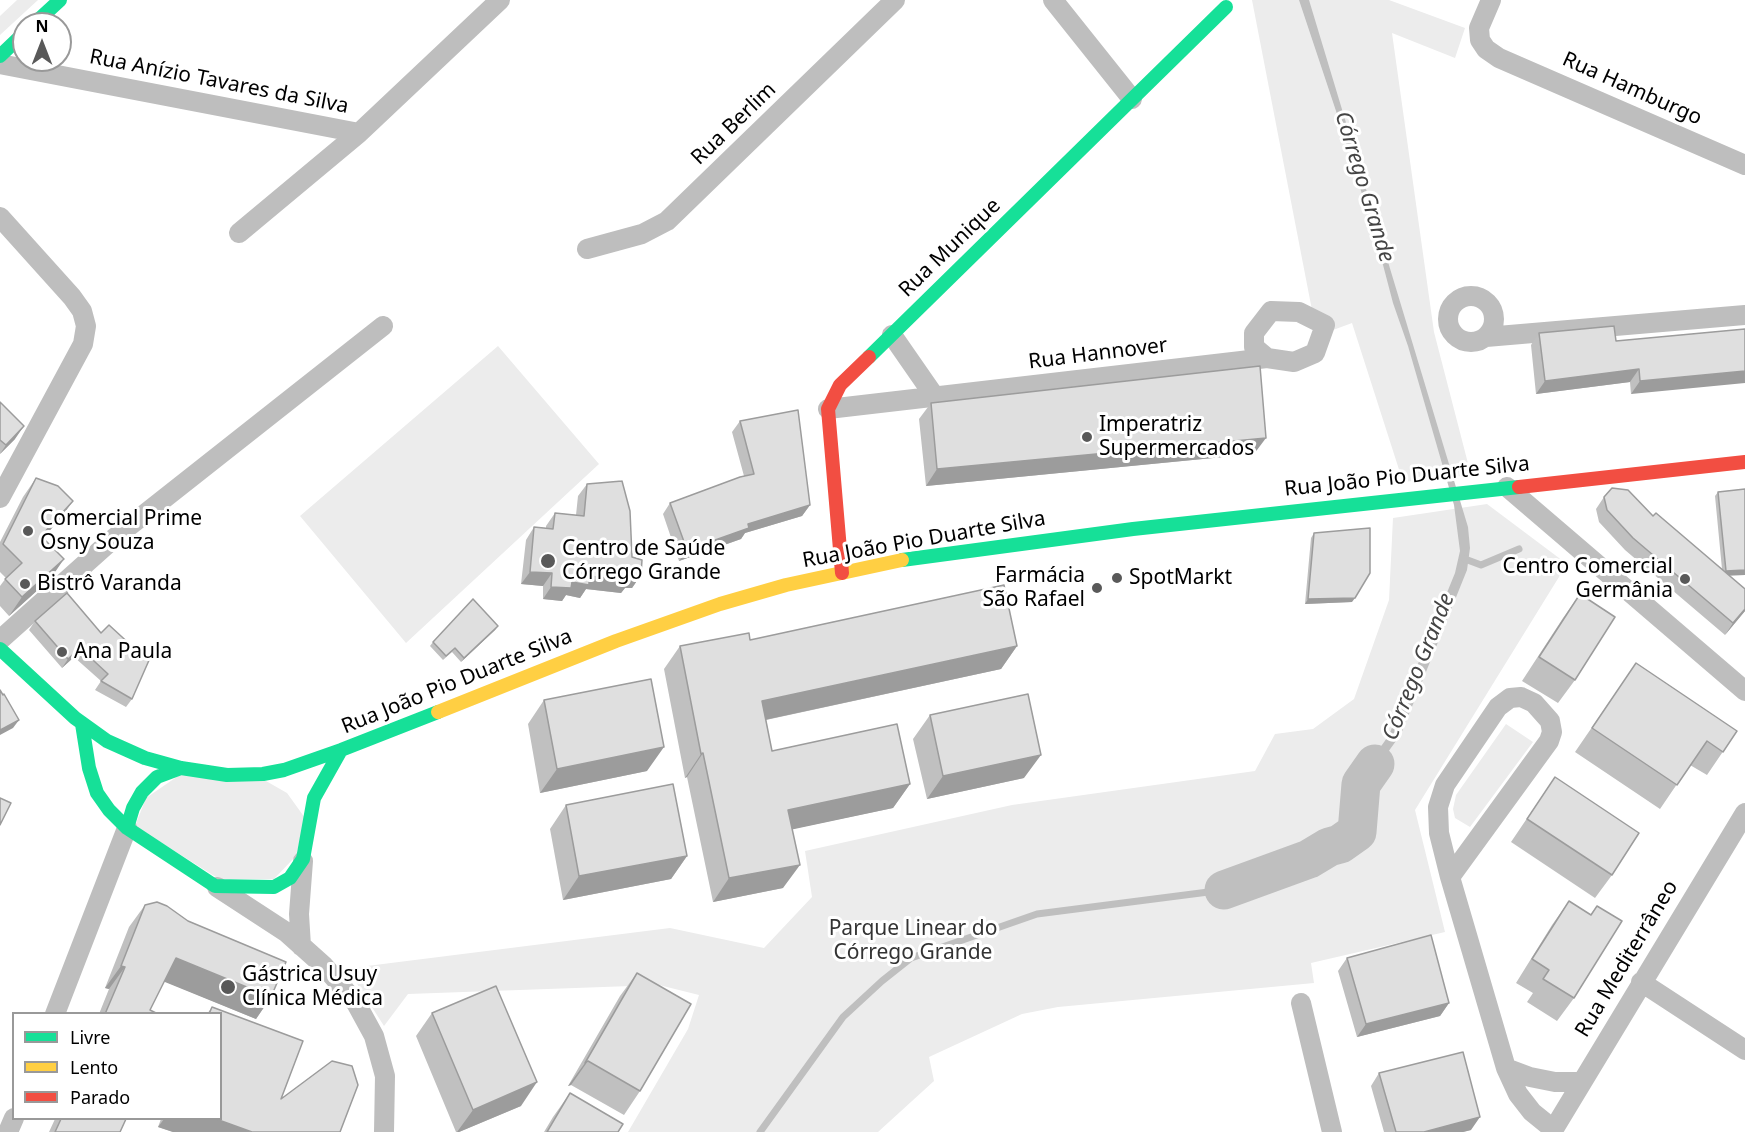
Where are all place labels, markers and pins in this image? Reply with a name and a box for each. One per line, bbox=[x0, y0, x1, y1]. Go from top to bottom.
place label: Imperatriz Supermercados bbox=[1099, 412, 1254, 462]
marker: Imperatriz Supermercados bbox=[1080, 430, 1094, 444]
place label: Comercial Prime Osny Souza bbox=[40, 506, 202, 556]
marker: Comercial Prime Osny Souza bbox=[21, 524, 35, 538]
place label: Centro de Saúde Córrego Grande bbox=[562, 536, 725, 586]
marker: Centro de Saúde Córrego Grande bbox=[539, 552, 557, 570]
place label: Centro Comercial Germânia bbox=[1503, 554, 1673, 604]
place label: Farmácia São Rafael bbox=[982, 563, 1085, 613]
place label: SpotMarkt bbox=[1129, 565, 1232, 591]
place label: Bistrô Varanda bbox=[37, 571, 182, 597]
marker: SpotMarkt bbox=[1110, 571, 1124, 585]
marker: Centro Comercial Germânia bbox=[1678, 572, 1692, 586]
marker: Bistrô Varanda bbox=[18, 577, 32, 591]
marker: Farmácia São Rafael bbox=[1090, 581, 1104, 595]
place label: Ana Paula bbox=[74, 639, 172, 665]
marker: Ana Paula bbox=[55, 645, 69, 659]
place label: Gástrica Usuy Clínica Médica bbox=[242, 962, 383, 1012]
marker: Gástrica Usuy Clínica Médica bbox=[219, 978, 237, 996]

